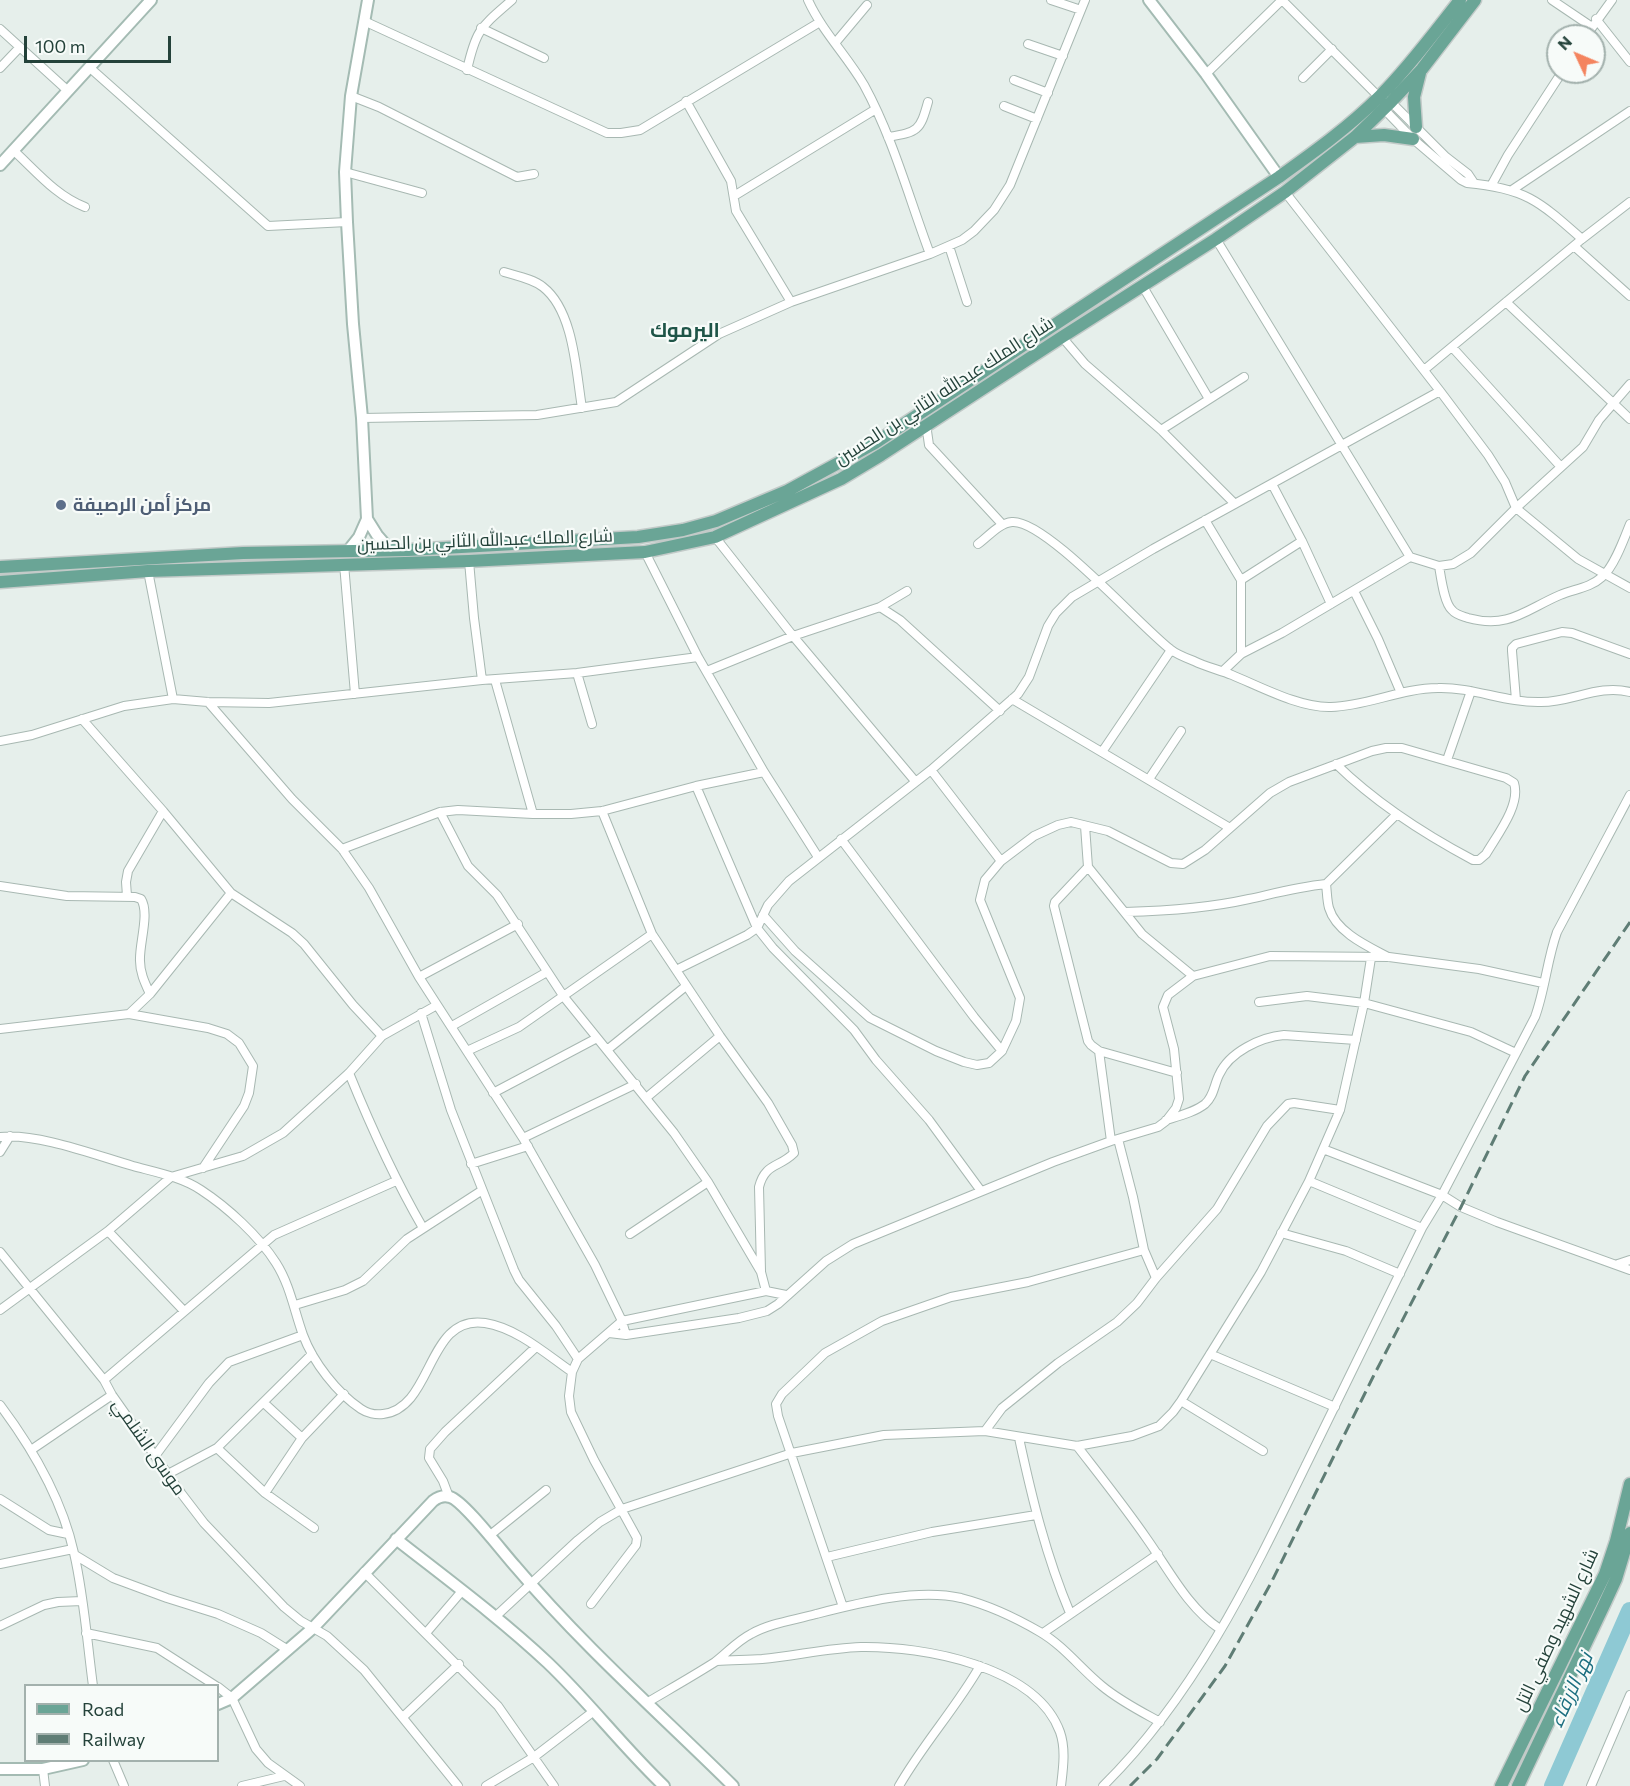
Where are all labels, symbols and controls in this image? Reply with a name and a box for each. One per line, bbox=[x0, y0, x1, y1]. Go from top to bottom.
scale bar bbox=[27, 24, 174, 62]
north arrow bbox=[1546, 24, 1606, 84]
text: N bbox=[1553, 32, 1575, 53]
text: 100 m bbox=[35, 35, 85, 57]
street label: شارع الملك عبدالله الثاني بن الحسين bbox=[831, 312, 1057, 470]
district label: اليرموك bbox=[650, 318, 720, 342]
place label: مركز أمن الرصيفة bbox=[73, 494, 211, 516]
marker: مركز أمن الرصيفة bbox=[54, 498, 68, 512]
street label: شارع الملك عبدالله الثاني بن الحسين bbox=[357, 525, 613, 555]
street label: موسى الشلمي bbox=[108, 1394, 190, 1500]
street label: شارع الشهيد وصفي التل bbox=[1509, 1545, 1603, 1715]
water label: نهر الزرقاء bbox=[1544, 1649, 1598, 1731]
legend bbox=[24, 1684, 219, 1762]
text: Road bbox=[82, 1698, 124, 1720]
text: Railway bbox=[82, 1728, 145, 1750]

